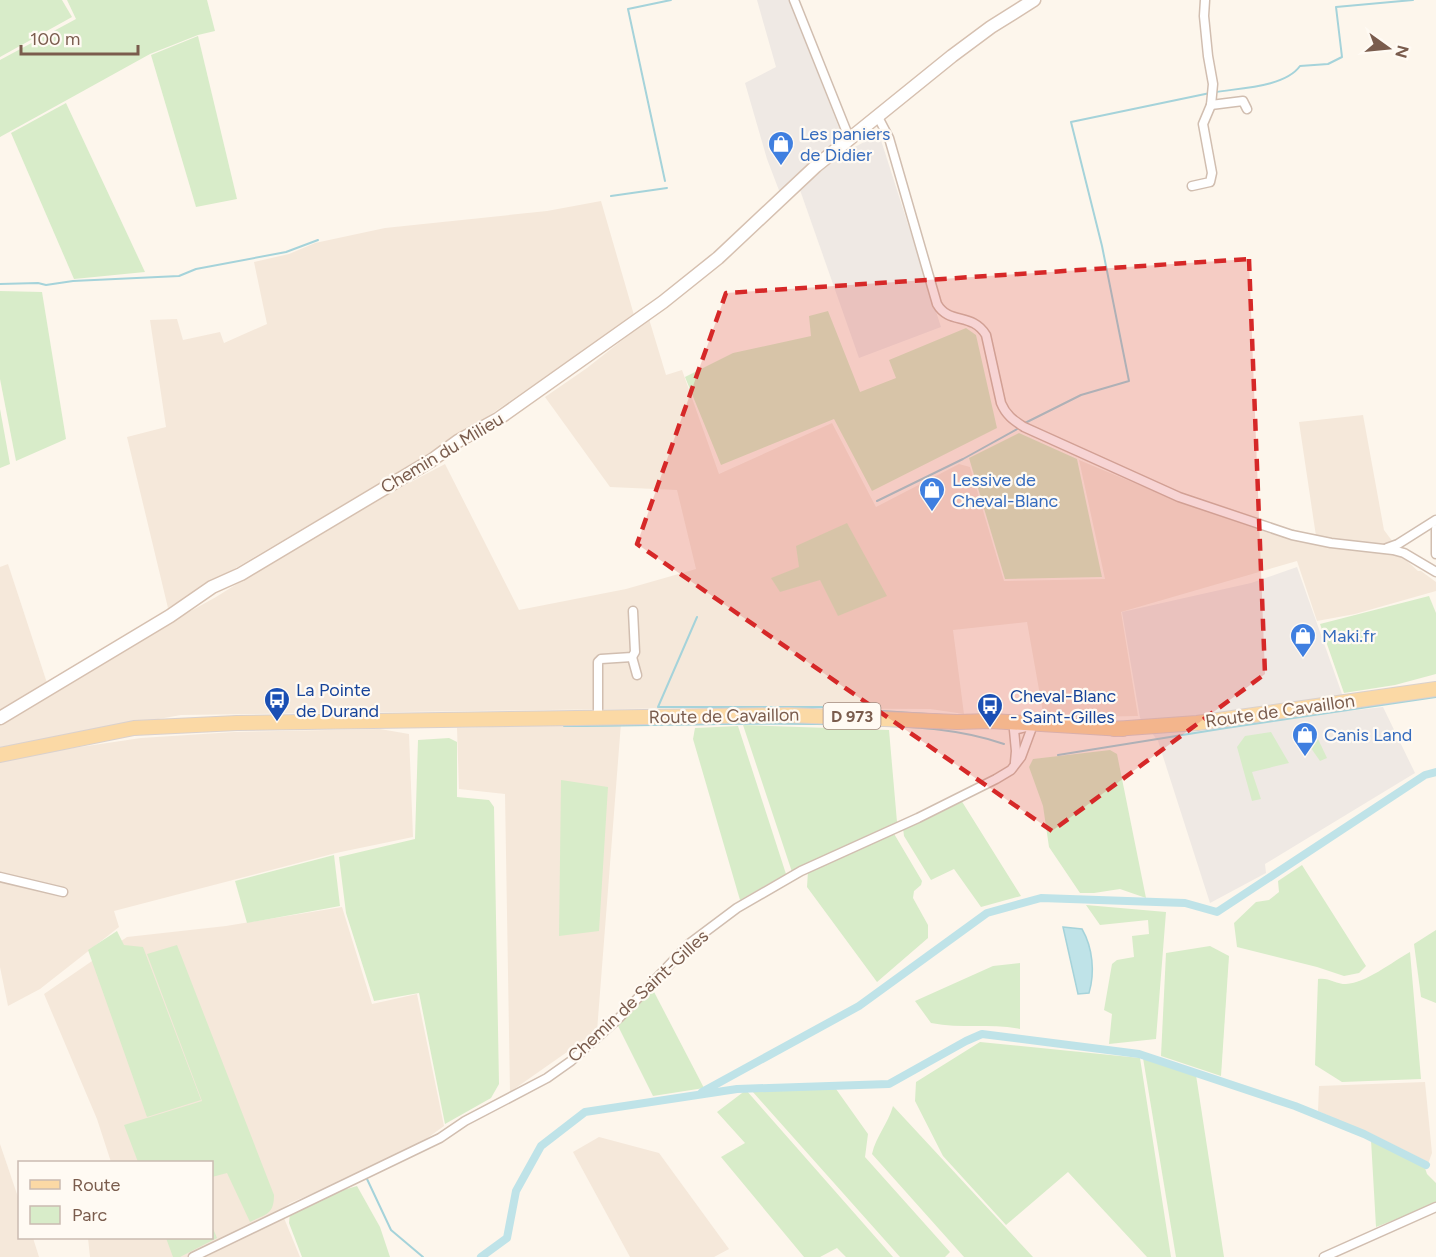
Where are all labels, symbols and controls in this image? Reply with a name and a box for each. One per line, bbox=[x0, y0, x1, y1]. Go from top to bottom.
scale bar bbox=[21, 18, 138, 56]
north arrow bbox=[1358, 18, 1418, 78]
text: 100 m bbox=[30, 28, 80, 50]
text: N bbox=[1391, 43, 1413, 60]
place label: Les paniers de Didier bbox=[800, 123, 890, 166]
shop icon: Les paniers de Didier bbox=[766, 129, 796, 167]
street label: Chemin du Milieu bbox=[377, 408, 507, 498]
place label: Lessive de Cheval-Blanc bbox=[952, 469, 1059, 512]
shop icon: Lessive de Cheval-Blanc bbox=[917, 475, 947, 513]
shop icon: Maki.fr bbox=[1288, 621, 1318, 659]
place label: Maki.fr bbox=[1322, 625, 1376, 647]
place label: La Pointe de Durand bbox=[296, 679, 379, 722]
bus stop icon: La Pointe de Durand bbox=[262, 685, 292, 723]
place label: Cheval-Blanc - Saint-Gilles bbox=[1010, 685, 1117, 728]
street label: Route de Cavaillon bbox=[1204, 690, 1356, 732]
bus stop icon: Cheval-Blanc - Saint-Gilles bbox=[975, 691, 1005, 729]
road number: D 973 bbox=[824, 703, 880, 729]
street label: Route de Cavaillon bbox=[649, 704, 799, 728]
shop icon: Canis Land bbox=[1290, 720, 1320, 758]
place label: Canis Land bbox=[1324, 724, 1412, 746]
street label: Chemin de Saint-Gilles bbox=[563, 925, 713, 1067]
legend bbox=[18, 1161, 213, 1239]
text: Route bbox=[72, 1174, 121, 1196]
text: Parc bbox=[72, 1204, 108, 1226]

